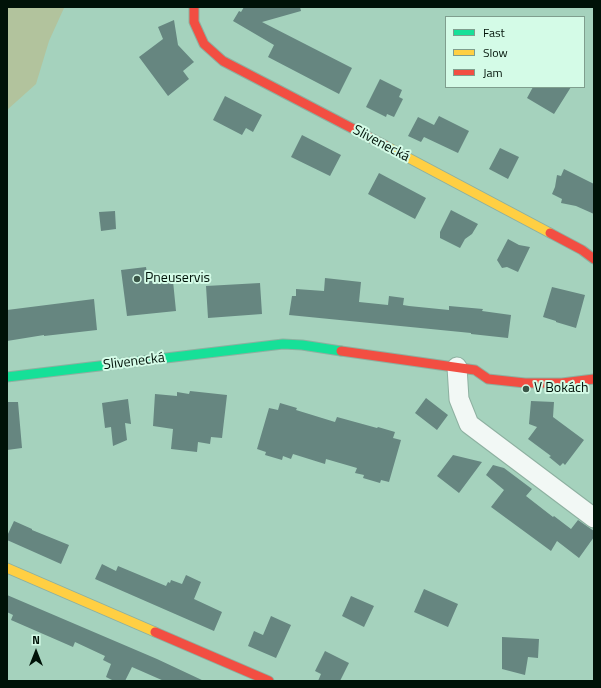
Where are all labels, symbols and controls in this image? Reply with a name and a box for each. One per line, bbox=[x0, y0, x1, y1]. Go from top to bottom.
legend bbox=[445, 16, 585, 88]
text: Fast bbox=[483, 23, 505, 42]
text: Slow bbox=[483, 43, 508, 62]
text: Jam bbox=[483, 63, 503, 82]
street label: Slivenecká bbox=[350, 122, 412, 166]
place label: Pneuservis bbox=[145, 271, 210, 287]
marker: Pneuservis bbox=[132, 274, 142, 284]
street label: Slivenecká bbox=[102, 350, 166, 374]
place label: V Bokách bbox=[534, 381, 589, 397]
marker: V Bokách bbox=[521, 384, 531, 394]
north arrow bbox=[16, 632, 56, 672]
text: N bbox=[32, 632, 40, 648]

